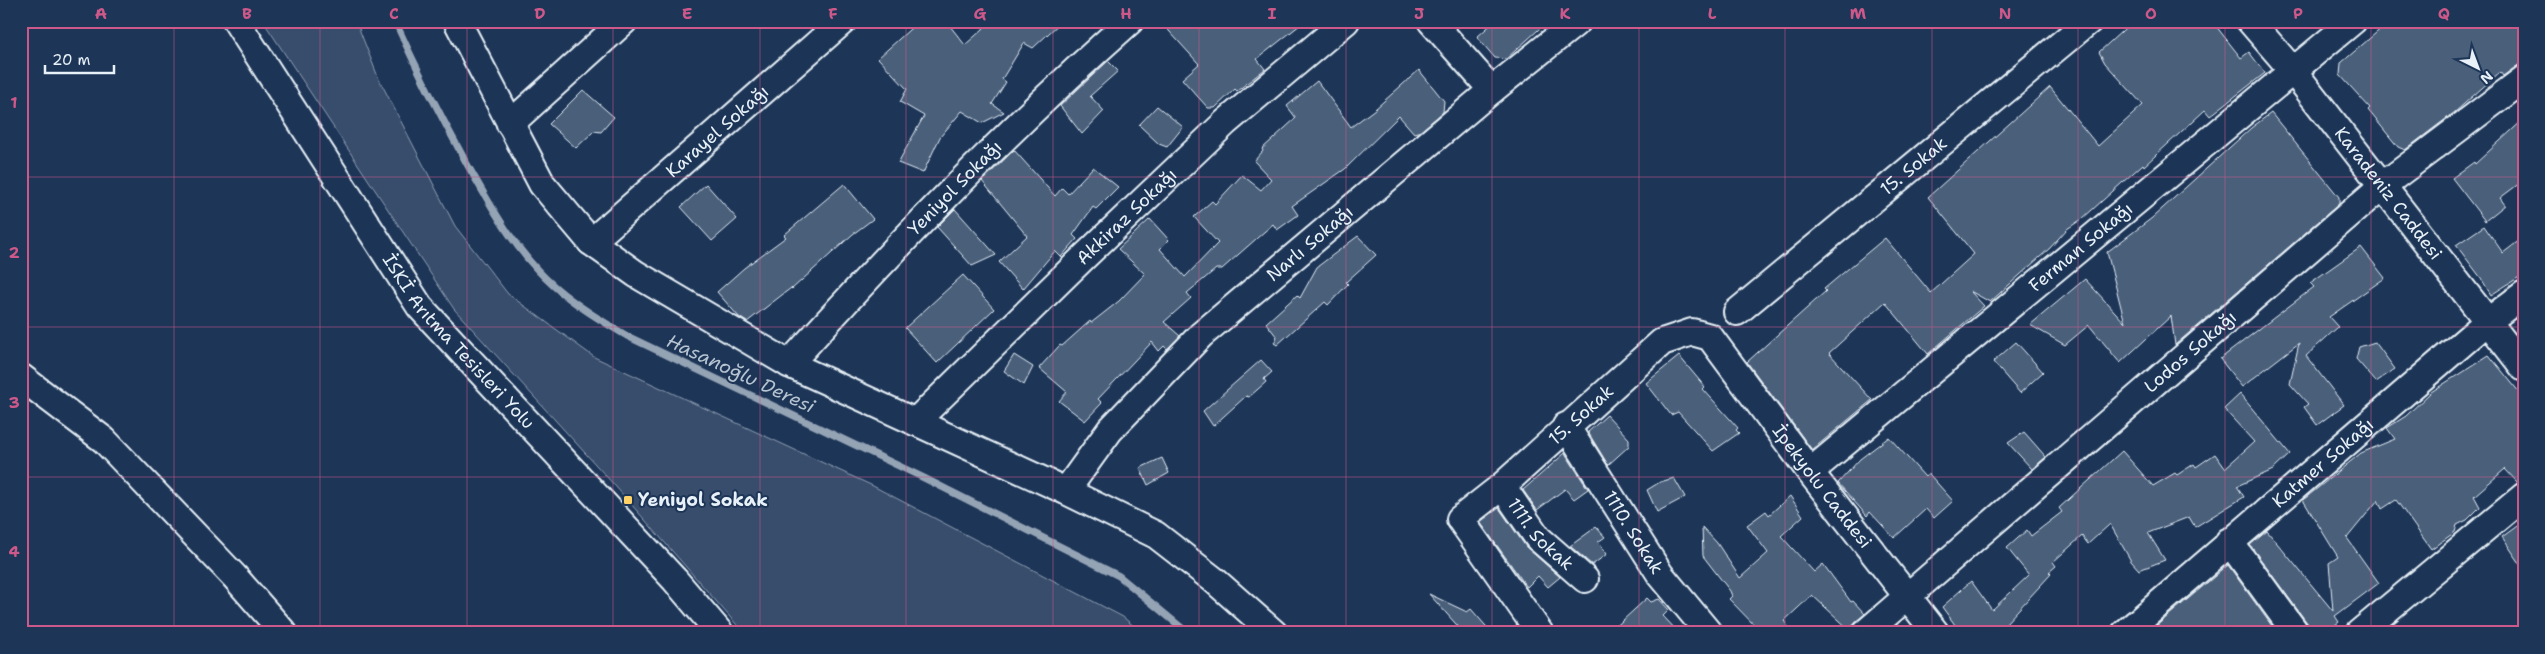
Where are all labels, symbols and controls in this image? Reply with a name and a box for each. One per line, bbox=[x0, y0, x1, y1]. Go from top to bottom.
text: A bbox=[95, 3, 107, 24]
text: B bbox=[242, 3, 252, 24]
text: C bbox=[389, 3, 399, 24]
text: D bbox=[534, 3, 546, 24]
text: E bbox=[682, 3, 692, 24]
text: F bbox=[828, 3, 838, 24]
text: G bbox=[974, 3, 987, 24]
text: H bbox=[1120, 3, 1132, 24]
text: I bbox=[1268, 3, 1277, 24]
text: J bbox=[1414, 3, 1424, 24]
text: K bbox=[1560, 3, 1571, 24]
text: L bbox=[1708, 3, 1717, 24]
text: M bbox=[1850, 3, 1867, 24]
text: N bbox=[1999, 3, 2011, 24]
text: O bbox=[2145, 3, 2157, 24]
text: P bbox=[2293, 3, 2303, 24]
text: Q bbox=[2438, 3, 2450, 24]
scale bar bbox=[45, 42, 114, 74]
north arrow bbox=[2452, 42, 2502, 92]
text: 20 m bbox=[52, 50, 91, 70]
text: N bbox=[2477, 67, 2497, 88]
street label: Karayel Sokağı bbox=[661, 80, 774, 183]
text: 1 bbox=[10, 92, 18, 113]
street label: Karadeniz Caddesi bbox=[2329, 122, 2448, 265]
street label: 15. Sokak bbox=[1875, 131, 1952, 201]
street label: Yeniyol Sokağı bbox=[903, 135, 1007, 241]
street label: Akkiraz Sokağı bbox=[1071, 163, 1182, 270]
street label: Ferman Sokağı bbox=[2024, 197, 2138, 297]
street label: Narlı Sokağı bbox=[1261, 200, 1358, 287]
text: 2 bbox=[8, 242, 20, 263]
street label: İSKİ Arıtma Tesisleri Yolu bbox=[377, 249, 540, 434]
street label: Lodos Sokağı bbox=[2139, 305, 2241, 398]
water label: Hasanoğlu Deresi bbox=[663, 328, 819, 419]
street label: 15. Sokak bbox=[1543, 379, 1619, 451]
text: 3 bbox=[8, 392, 20, 413]
street label: Katmer Sokağı bbox=[2267, 412, 2379, 513]
street label: İpekyolu Caddesi bbox=[1767, 420, 1877, 553]
street label: 1110. Sokak bbox=[1598, 486, 1669, 579]
place label: Yeniyol Sokak bbox=[638, 488, 768, 512]
street label: 1111. Sokak bbox=[1502, 493, 1579, 576]
marker: Yeniyol Sokak bbox=[622, 494, 634, 506]
text: 4 bbox=[8, 541, 20, 562]

